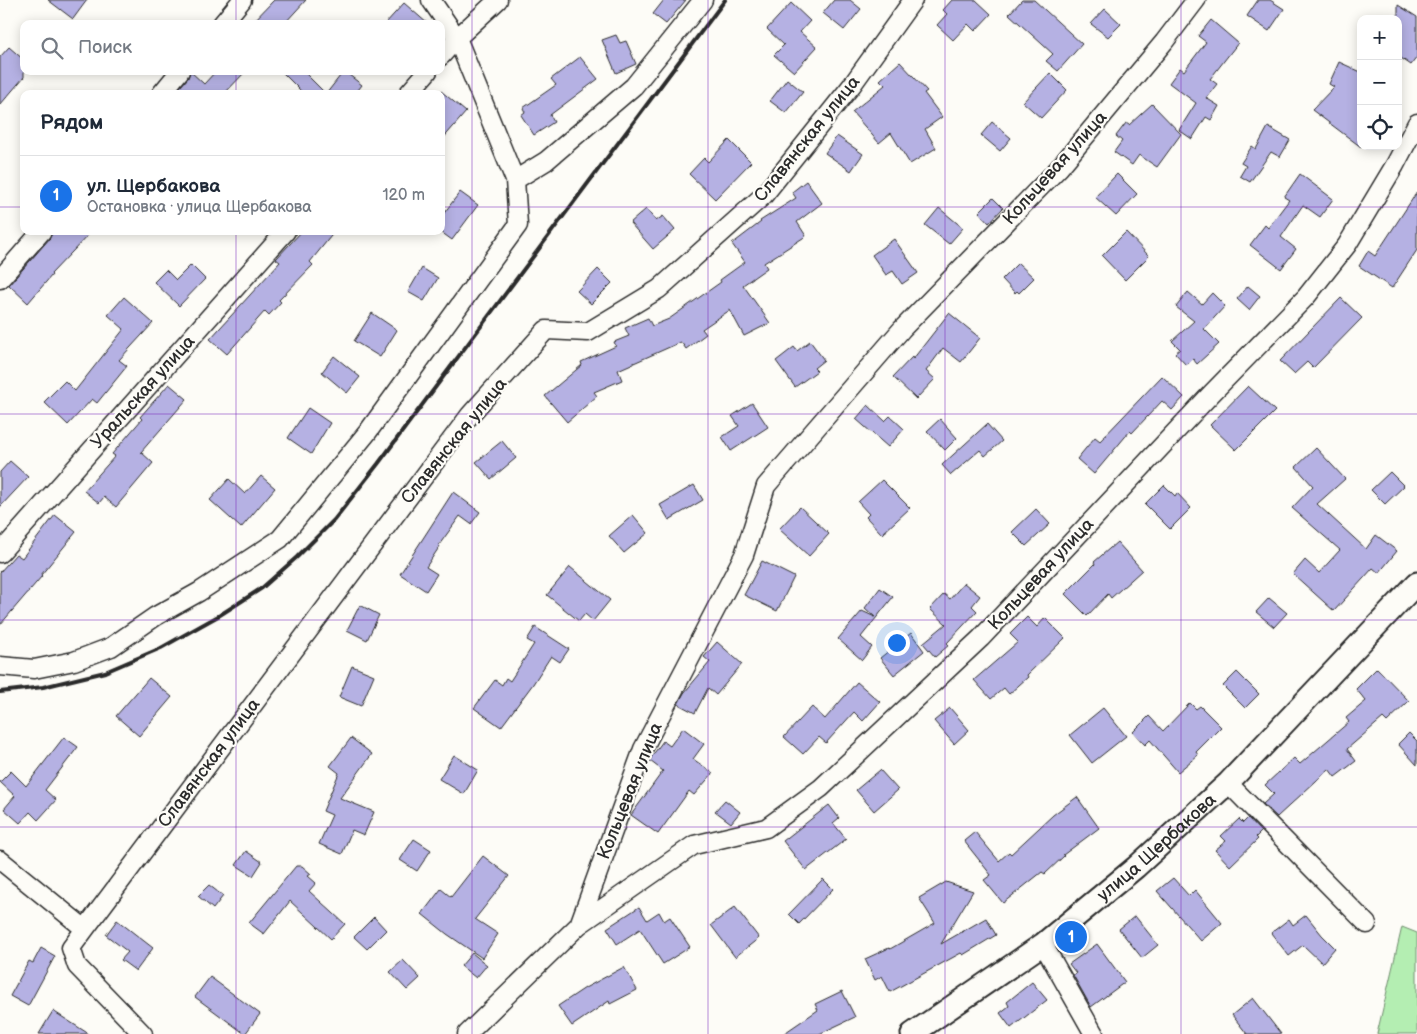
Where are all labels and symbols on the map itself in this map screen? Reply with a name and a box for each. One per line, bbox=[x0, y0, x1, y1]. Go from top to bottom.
street label: Славянская улица bbox=[750, 71, 864, 206]
street label: Кольцевая улица bbox=[999, 107, 1112, 229]
street label: Уральская улица bbox=[87, 331, 200, 453]
street label: Славянская улица bbox=[397, 373, 511, 508]
street label: Кольцевая улица bbox=[984, 513, 1098, 634]
your location bbox=[884, 630, 910, 656]
street label: Славянская улица bbox=[154, 694, 265, 832]
street label: Кольцевая улица bbox=[593, 719, 667, 862]
street label: улица Щербакова bbox=[1093, 789, 1220, 905]
pin: 1 bbox=[1055, 918, 1087, 956]

